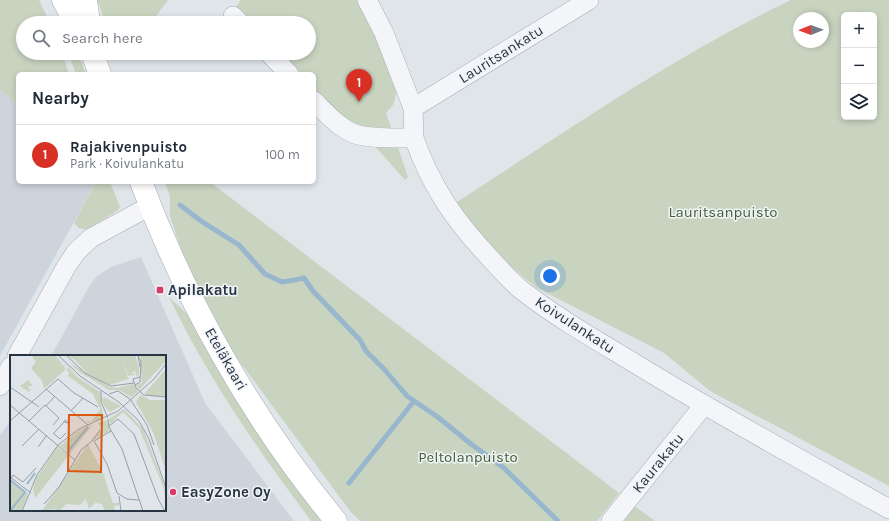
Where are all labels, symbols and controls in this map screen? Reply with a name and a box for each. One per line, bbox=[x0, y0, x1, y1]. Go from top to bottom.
north arrow bbox=[793, 12, 829, 48]
map controls bbox=[841, 12, 877, 120]
button: + bbox=[841, 12, 877, 48]
search box bbox=[16, 16, 316, 60]
street label: Lauritsankatu bbox=[455, 21, 547, 87]
icon: search bbox=[30, 27, 52, 49]
text: Search here bbox=[62, 29, 143, 47]
button: − bbox=[841, 48, 877, 84]
pin: 1 bbox=[346, 69, 372, 102]
button: layers bbox=[841, 84, 877, 120]
text: Nearby bbox=[32, 88, 89, 108]
text: Rajakivenpuisto bbox=[70, 138, 187, 156]
text: 1 bbox=[43, 147, 47, 162]
text: 100 m bbox=[265, 147, 300, 162]
text: Park · Koivulankatu bbox=[70, 156, 184, 171]
park label: Lauritsanpuisto bbox=[668, 203, 778, 221]
your location bbox=[540, 266, 560, 286]
place label: Apilakatu bbox=[168, 281, 238, 299]
marker: Apilakatu bbox=[155, 285, 165, 295]
street label: Koivulankatu bbox=[532, 293, 618, 357]
street label: Eteläkaari bbox=[201, 325, 251, 393]
inset map bbox=[10, 355, 166, 511]
street label: Kaurakatu bbox=[628, 430, 688, 496]
park label: Peltolanpuisto bbox=[418, 448, 518, 466]
place label: EasyZone Oy bbox=[181, 483, 271, 501]
marker: EasyZone Oy bbox=[168, 487, 178, 497]

